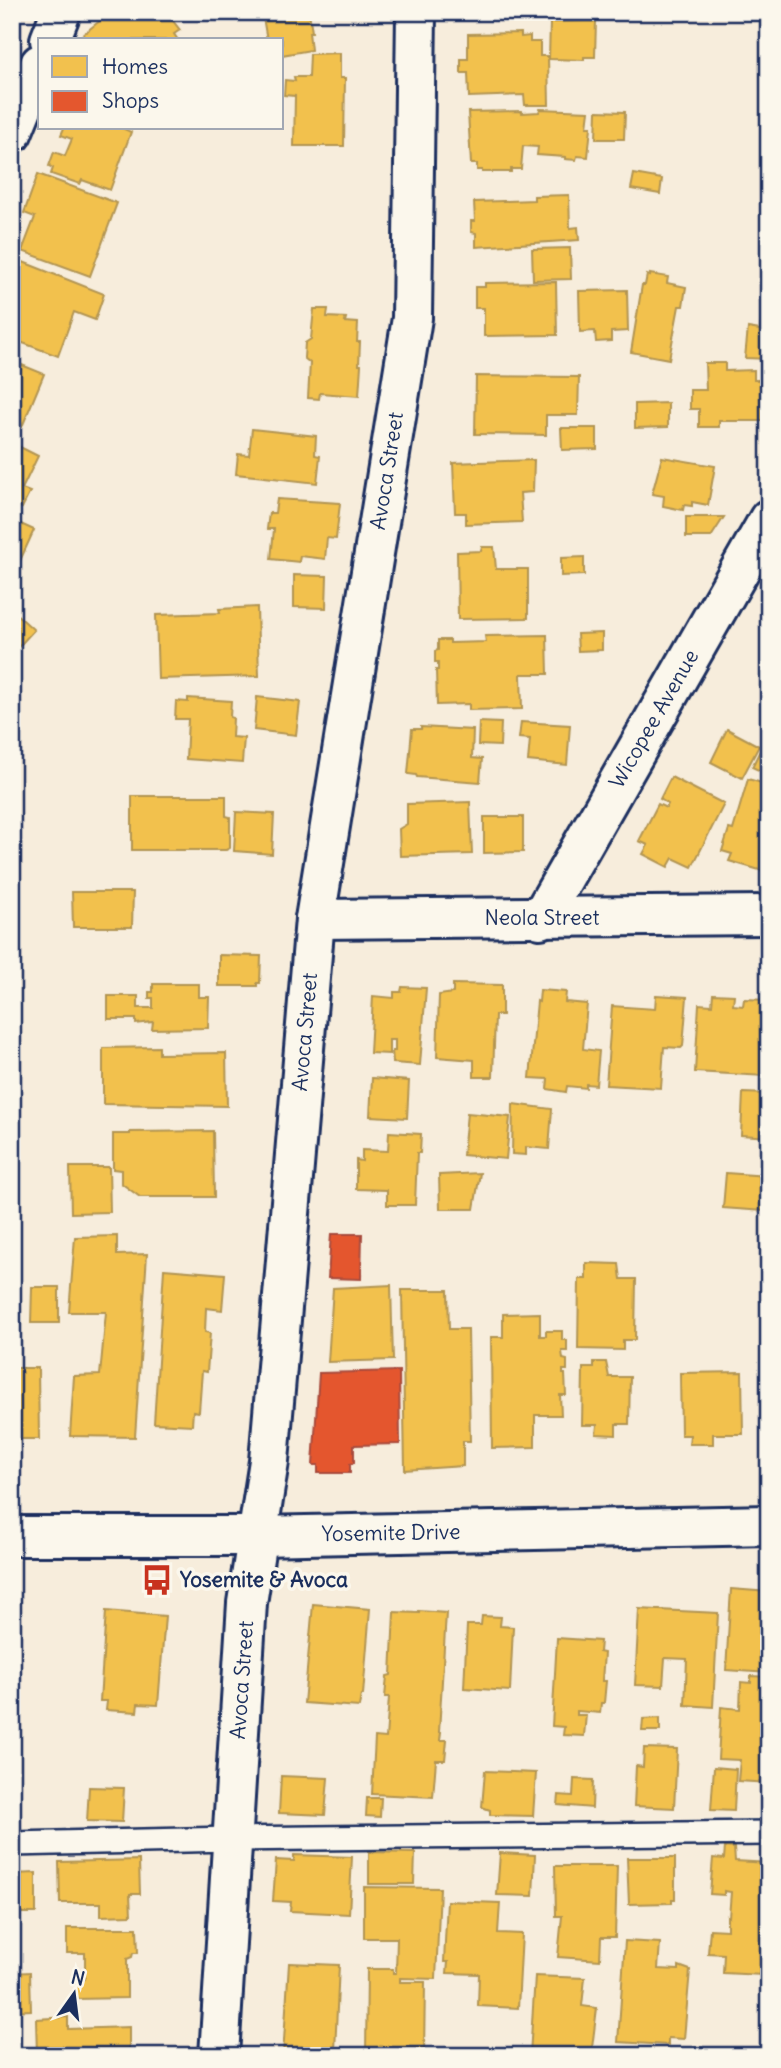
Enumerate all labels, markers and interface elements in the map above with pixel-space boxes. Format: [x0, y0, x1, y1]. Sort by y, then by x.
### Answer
legend [38, 38, 284, 130]
text: Homes [102, 53, 168, 80]
text: Shops [102, 87, 159, 114]
street label: Avoca Street [364, 410, 409, 532]
street label: Wicopee Avenue [603, 644, 704, 793]
street label: Neola Street [484, 904, 600, 931]
street label: Avoca Street [286, 972, 323, 1092]
street label: Yosemite Drive [321, 1518, 461, 1547]
bus stop icon: Yosemite & Avoca [140, 1563, 174, 1597]
place label: Yosemite & Avoca [179, 1566, 348, 1593]
street label: Avoca Street [224, 1620, 259, 1740]
north arrow [38, 1960, 108, 2030]
text: N [69, 1964, 87, 1991]

